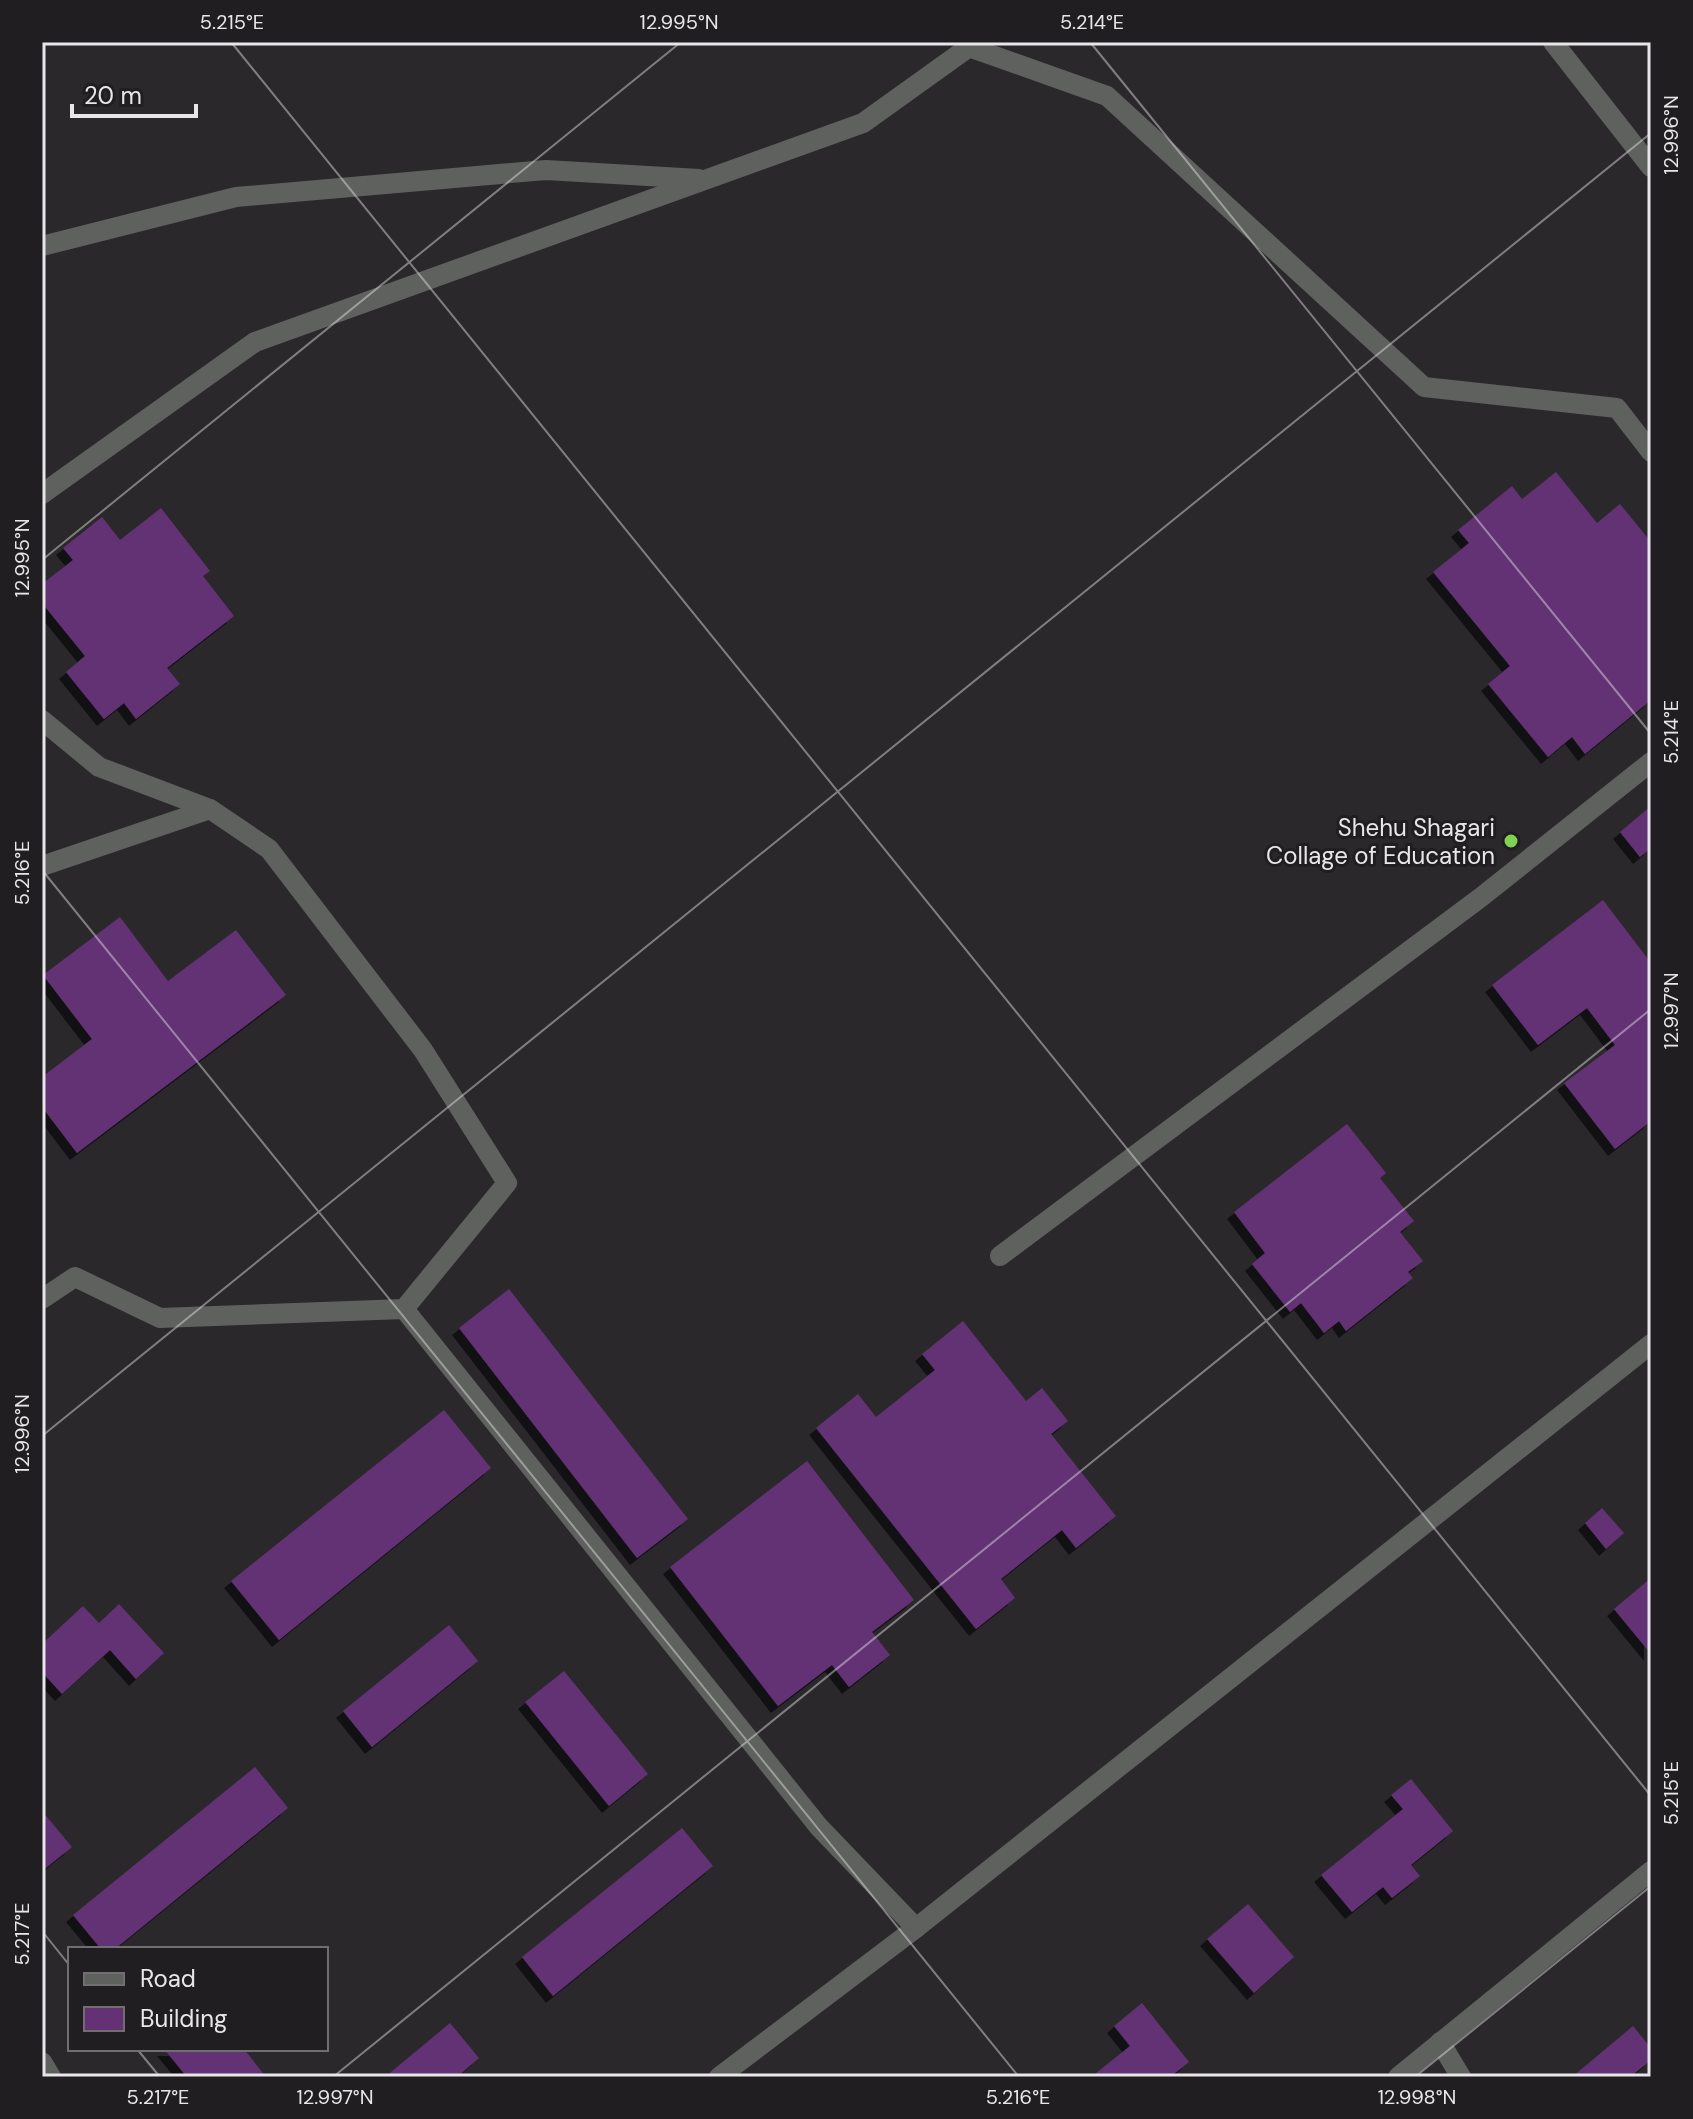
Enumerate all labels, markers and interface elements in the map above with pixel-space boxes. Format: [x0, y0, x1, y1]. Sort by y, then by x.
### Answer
text: 5.215°E [200, 9, 264, 35]
text: 12.995°N [639, 9, 719, 35]
text: 5.214°E [1060, 9, 1124, 35]
scale bar [72, 68, 196, 118]
text: 20 m [84, 80, 142, 111]
text: 12.996°N [1658, 95, 1684, 175]
text: 12.995°N [9, 518, 35, 598]
text: 5.214°E [1658, 700, 1684, 764]
place label: Shehu Shagari Collage of Education [1266, 812, 1495, 871]
marker: Shehu Shagari Collage of Education [1502, 832, 1520, 850]
text: 5.216°E [9, 841, 35, 905]
text: 12.997°N [1658, 972, 1684, 1050]
text: 12.996°N [9, 1394, 35, 1474]
text: 5.215°E [1658, 1761, 1684, 1825]
text: 5.217°E [9, 1903, 35, 1965]
legend [68, 1947, 328, 2051]
text: Road [140, 1963, 196, 1994]
text: Building [140, 2003, 227, 2034]
text: 5.217°E [127, 2084, 189, 2110]
text: 12.997°N [296, 2084, 374, 2110]
text: 5.216°E [986, 2084, 1050, 2110]
text: 12.998°N [1378, 2084, 1456, 2110]

